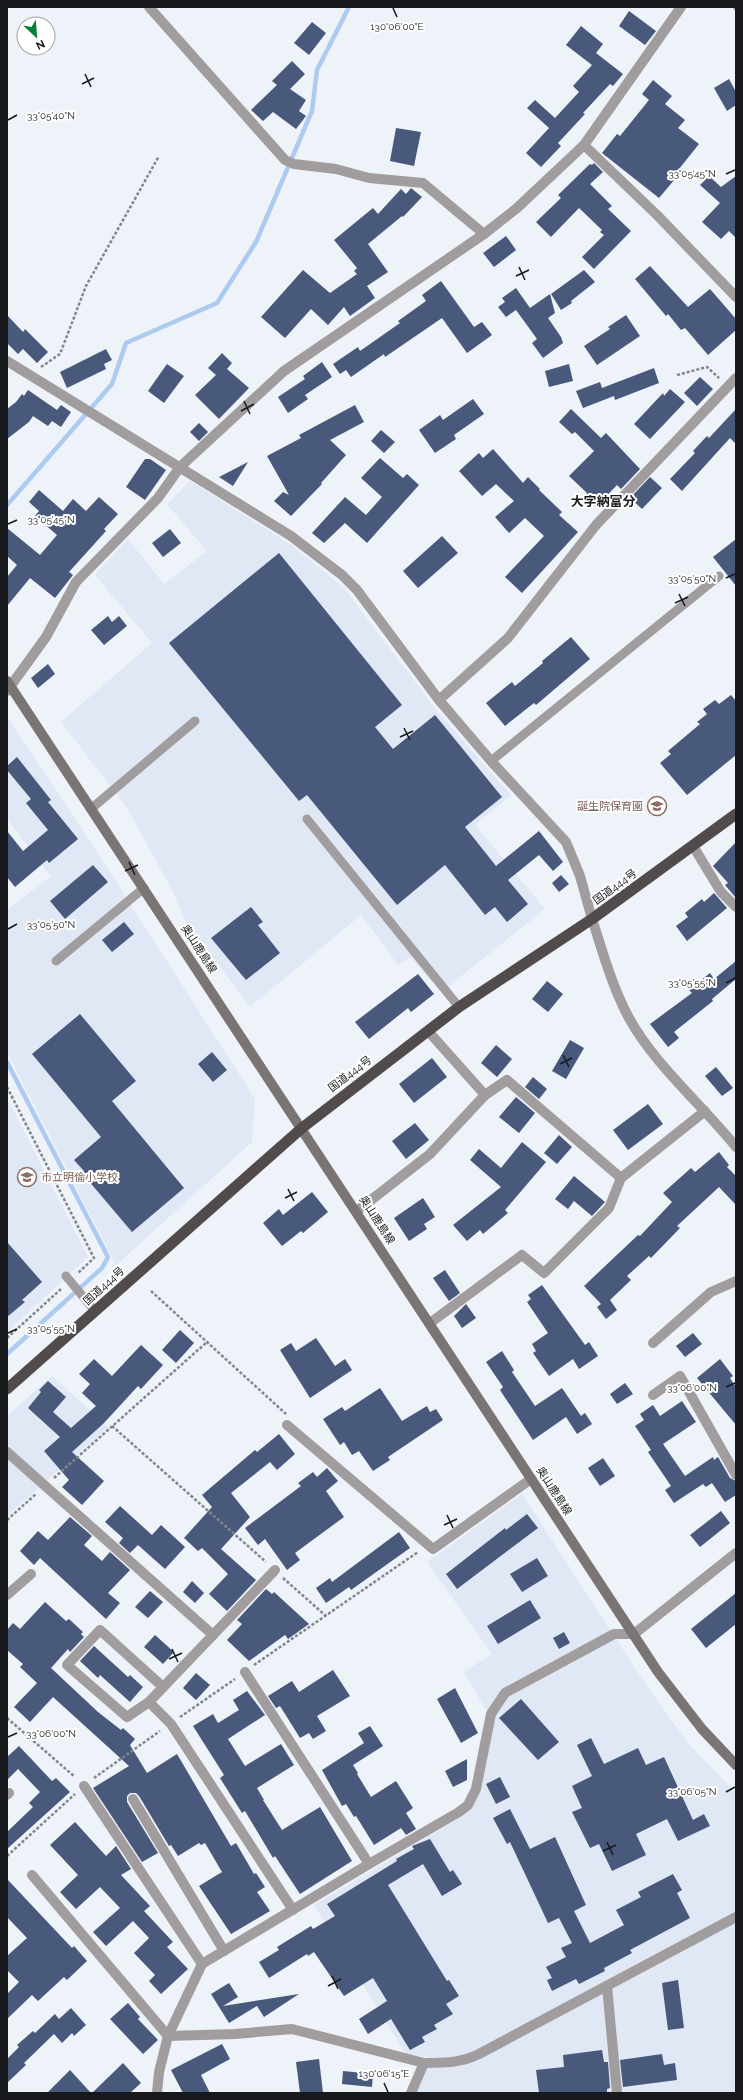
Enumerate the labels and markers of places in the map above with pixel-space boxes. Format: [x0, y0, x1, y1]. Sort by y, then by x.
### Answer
school or university icon: 誕生院保育園 [646, 795, 668, 817]
place label: 誕生院保育園 [577, 800, 643, 813]
school or university icon: 市立明倫小学校 [16, 1166, 38, 1188]
place label: 市立明倫小学校 [41, 1171, 118, 1184]

